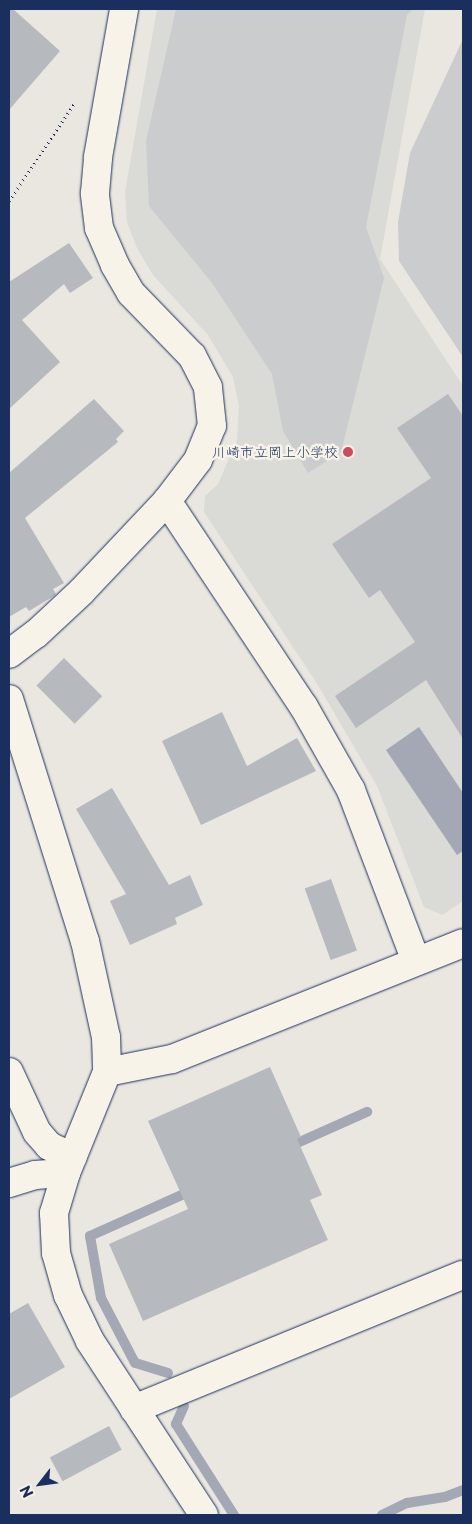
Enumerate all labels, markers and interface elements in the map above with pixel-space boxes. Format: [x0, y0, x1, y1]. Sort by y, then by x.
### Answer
place label: 川崎市立岡上小学校 [212, 444, 338, 460]
marker: 川崎市立岡上小学校 [342, 446, 354, 458]
north arrow [15, 1459, 65, 1509]
text: N [15, 1482, 38, 1502]

